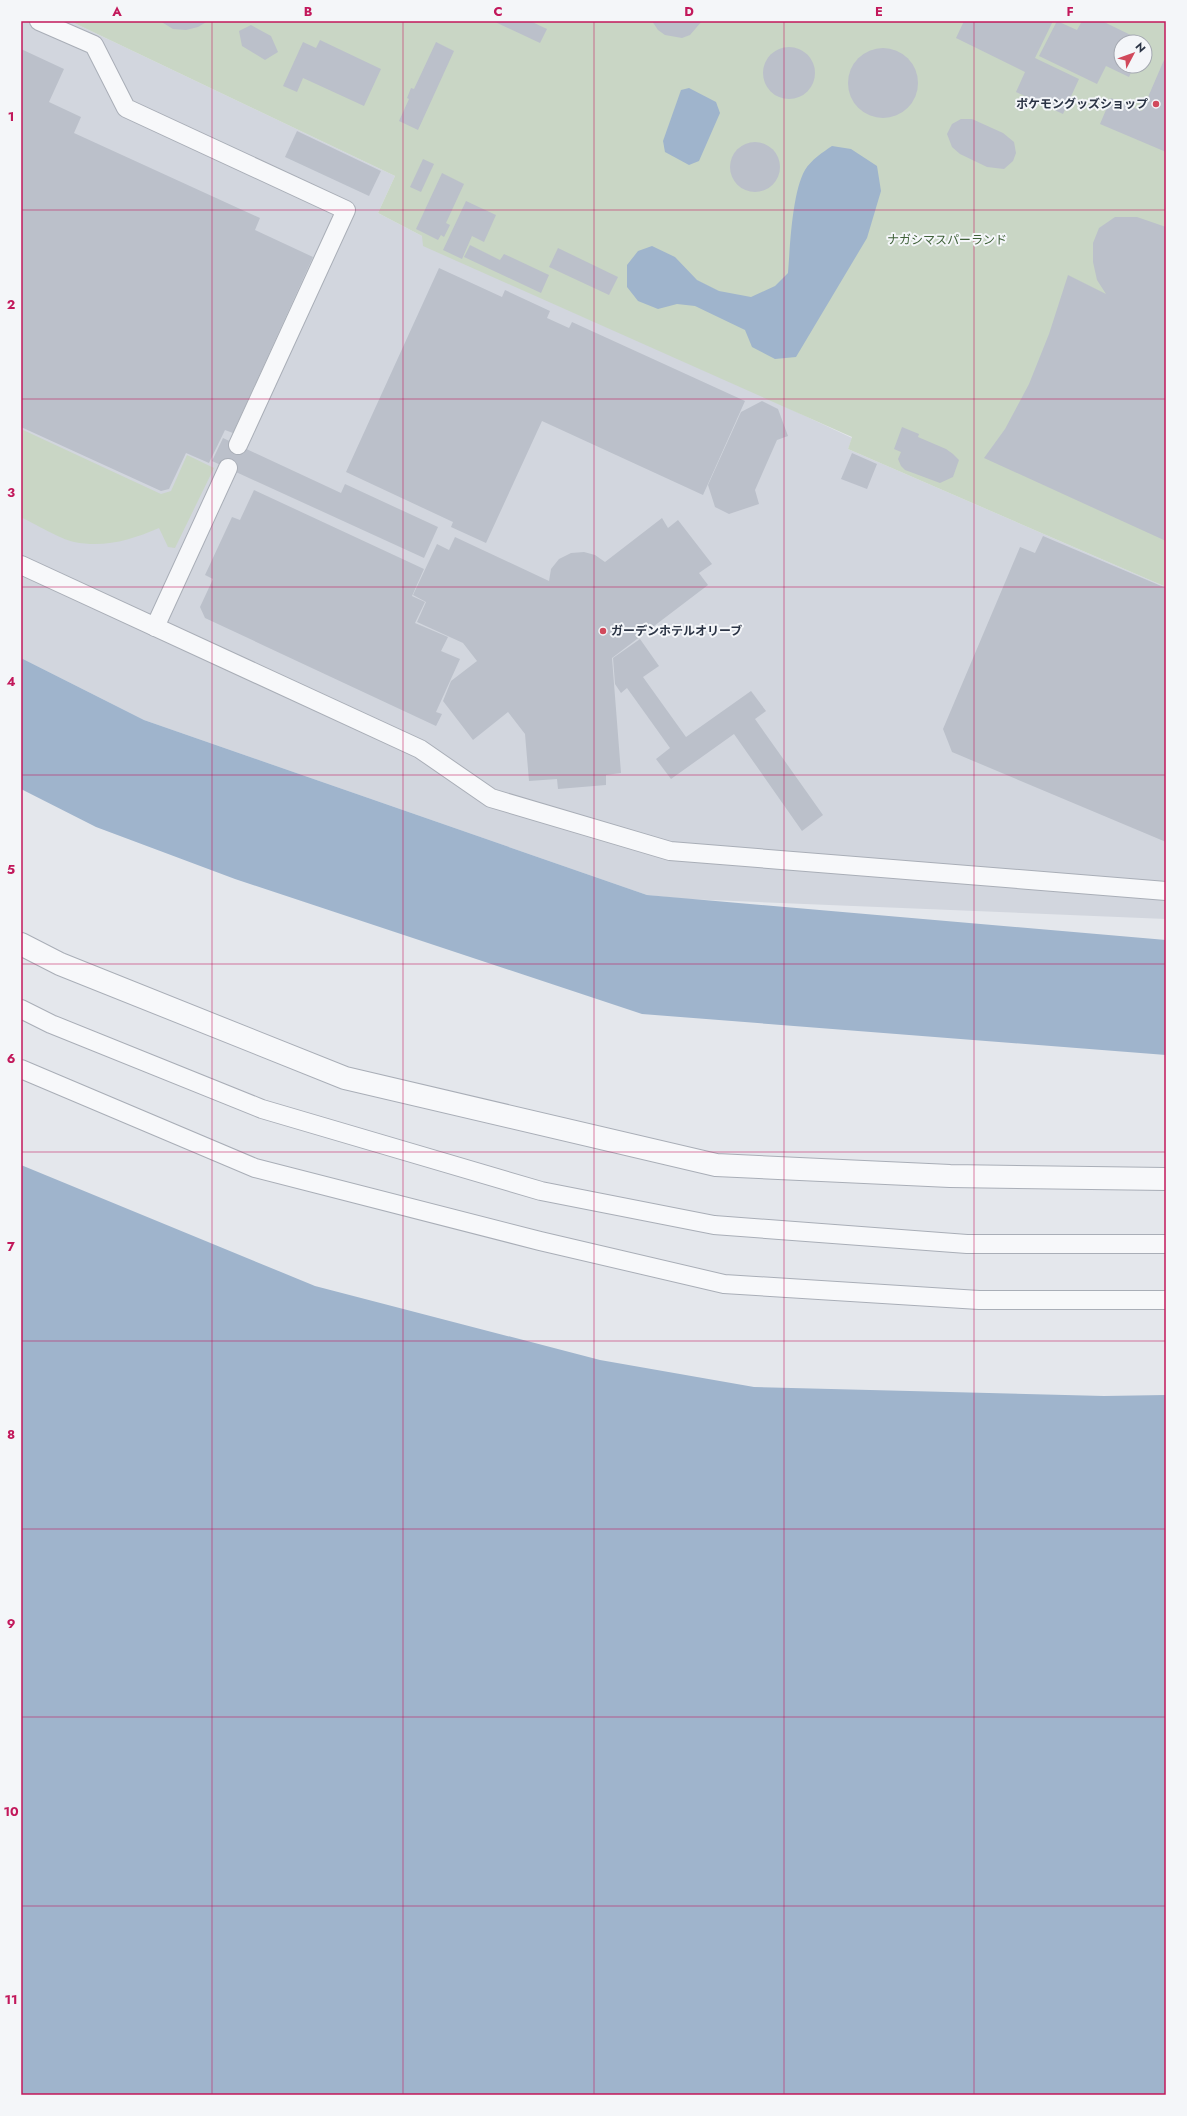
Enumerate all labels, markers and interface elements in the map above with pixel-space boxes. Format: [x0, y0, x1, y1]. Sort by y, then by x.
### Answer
text: A [111, 2, 122, 21]
text: B [304, 2, 313, 21]
text: C [493, 2, 503, 21]
text: D [684, 2, 694, 21]
text: E [875, 2, 883, 21]
text: F [1066, 2, 1074, 21]
north arrow [1113, 34, 1153, 74]
text: N [1132, 39, 1149, 56]
place label: ポケモングッズショップ [1016, 95, 1148, 113]
marker: ポケモングッズショップ [1151, 99, 1161, 109]
text: 1 [8, 107, 14, 126]
park label: ナガシマスパーランド [887, 231, 1007, 249]
text: 2 [7, 295, 15, 314]
text: 3 [7, 483, 15, 502]
place label: ガーデンホテルオリーブ [611, 622, 742, 640]
marker: ガーデンホテルオリーブ [598, 626, 608, 636]
text: 4 [6, 672, 16, 691]
text: 5 [7, 860, 15, 879]
text: 6 [7, 1049, 16, 1068]
text: 7 [7, 1237, 15, 1256]
text: 8 [7, 1425, 15, 1444]
text: 9 [7, 1614, 16, 1633]
text: 10 [3, 1802, 19, 1821]
text: 11 [4, 1990, 18, 2009]

